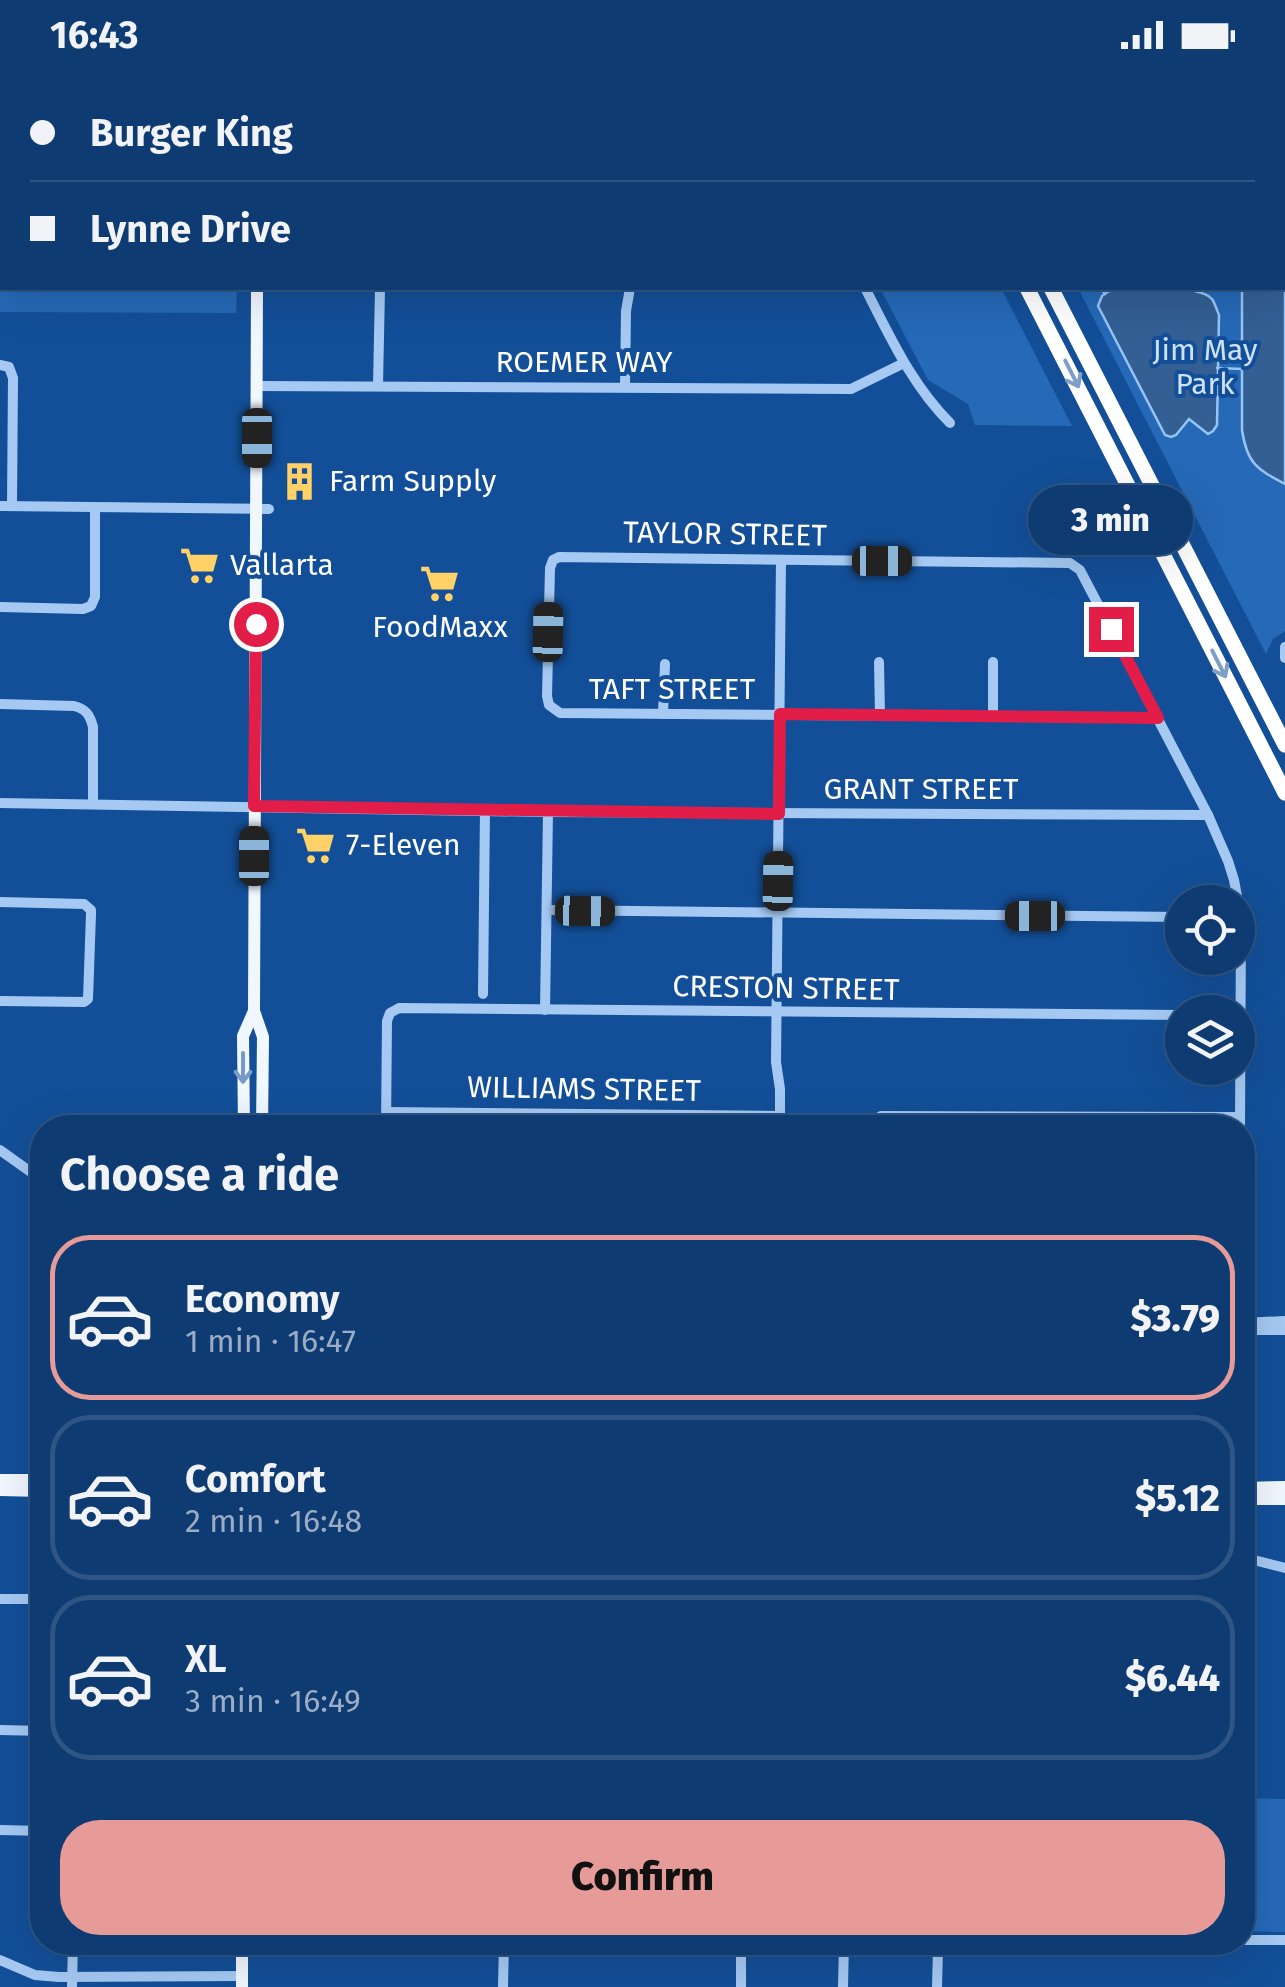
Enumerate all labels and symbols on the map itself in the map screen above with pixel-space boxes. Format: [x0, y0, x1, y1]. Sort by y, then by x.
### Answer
park label: Jim May Park [1152, 332, 1258, 402]
street label: ROEMER WAY [495, 344, 673, 380]
one-way arrow [1063, 359, 1082, 389]
car [242, 408, 272, 468]
building icon: Farm Supply [278, 460, 320, 502]
place label: Farm Supply [329, 463, 496, 499]
callout: 3 min [1028, 484, 1194, 554]
street label: TAYLOR STREET [623, 514, 828, 554]
supermarket icon: Vallarta [179, 544, 221, 586]
car [852, 546, 912, 576]
place label: Vallarta [230, 547, 334, 583]
supermarket icon: FoodMaxx [419, 562, 461, 604]
route start [234, 602, 279, 647]
car [532, 602, 564, 662]
route end [1089, 607, 1134, 652]
place label: FoodMaxx [372, 609, 508, 645]
one-way arrow [1210, 649, 1229, 678]
street label: TAFT STREET [589, 671, 756, 707]
street label: GRANT STREET [823, 771, 1019, 807]
supermarket icon: 7-Eleven [295, 824, 337, 866]
car [239, 826, 269, 886]
place label: 7-Eleven [346, 827, 461, 863]
car [762, 851, 794, 911]
car [555, 895, 615, 927]
car [1005, 901, 1065, 931]
street label: CRESTON STREET [672, 968, 900, 1008]
one-way arrow [234, 1052, 252, 1084]
street label: WILLIAMS STREET [467, 1069, 702, 1109]

